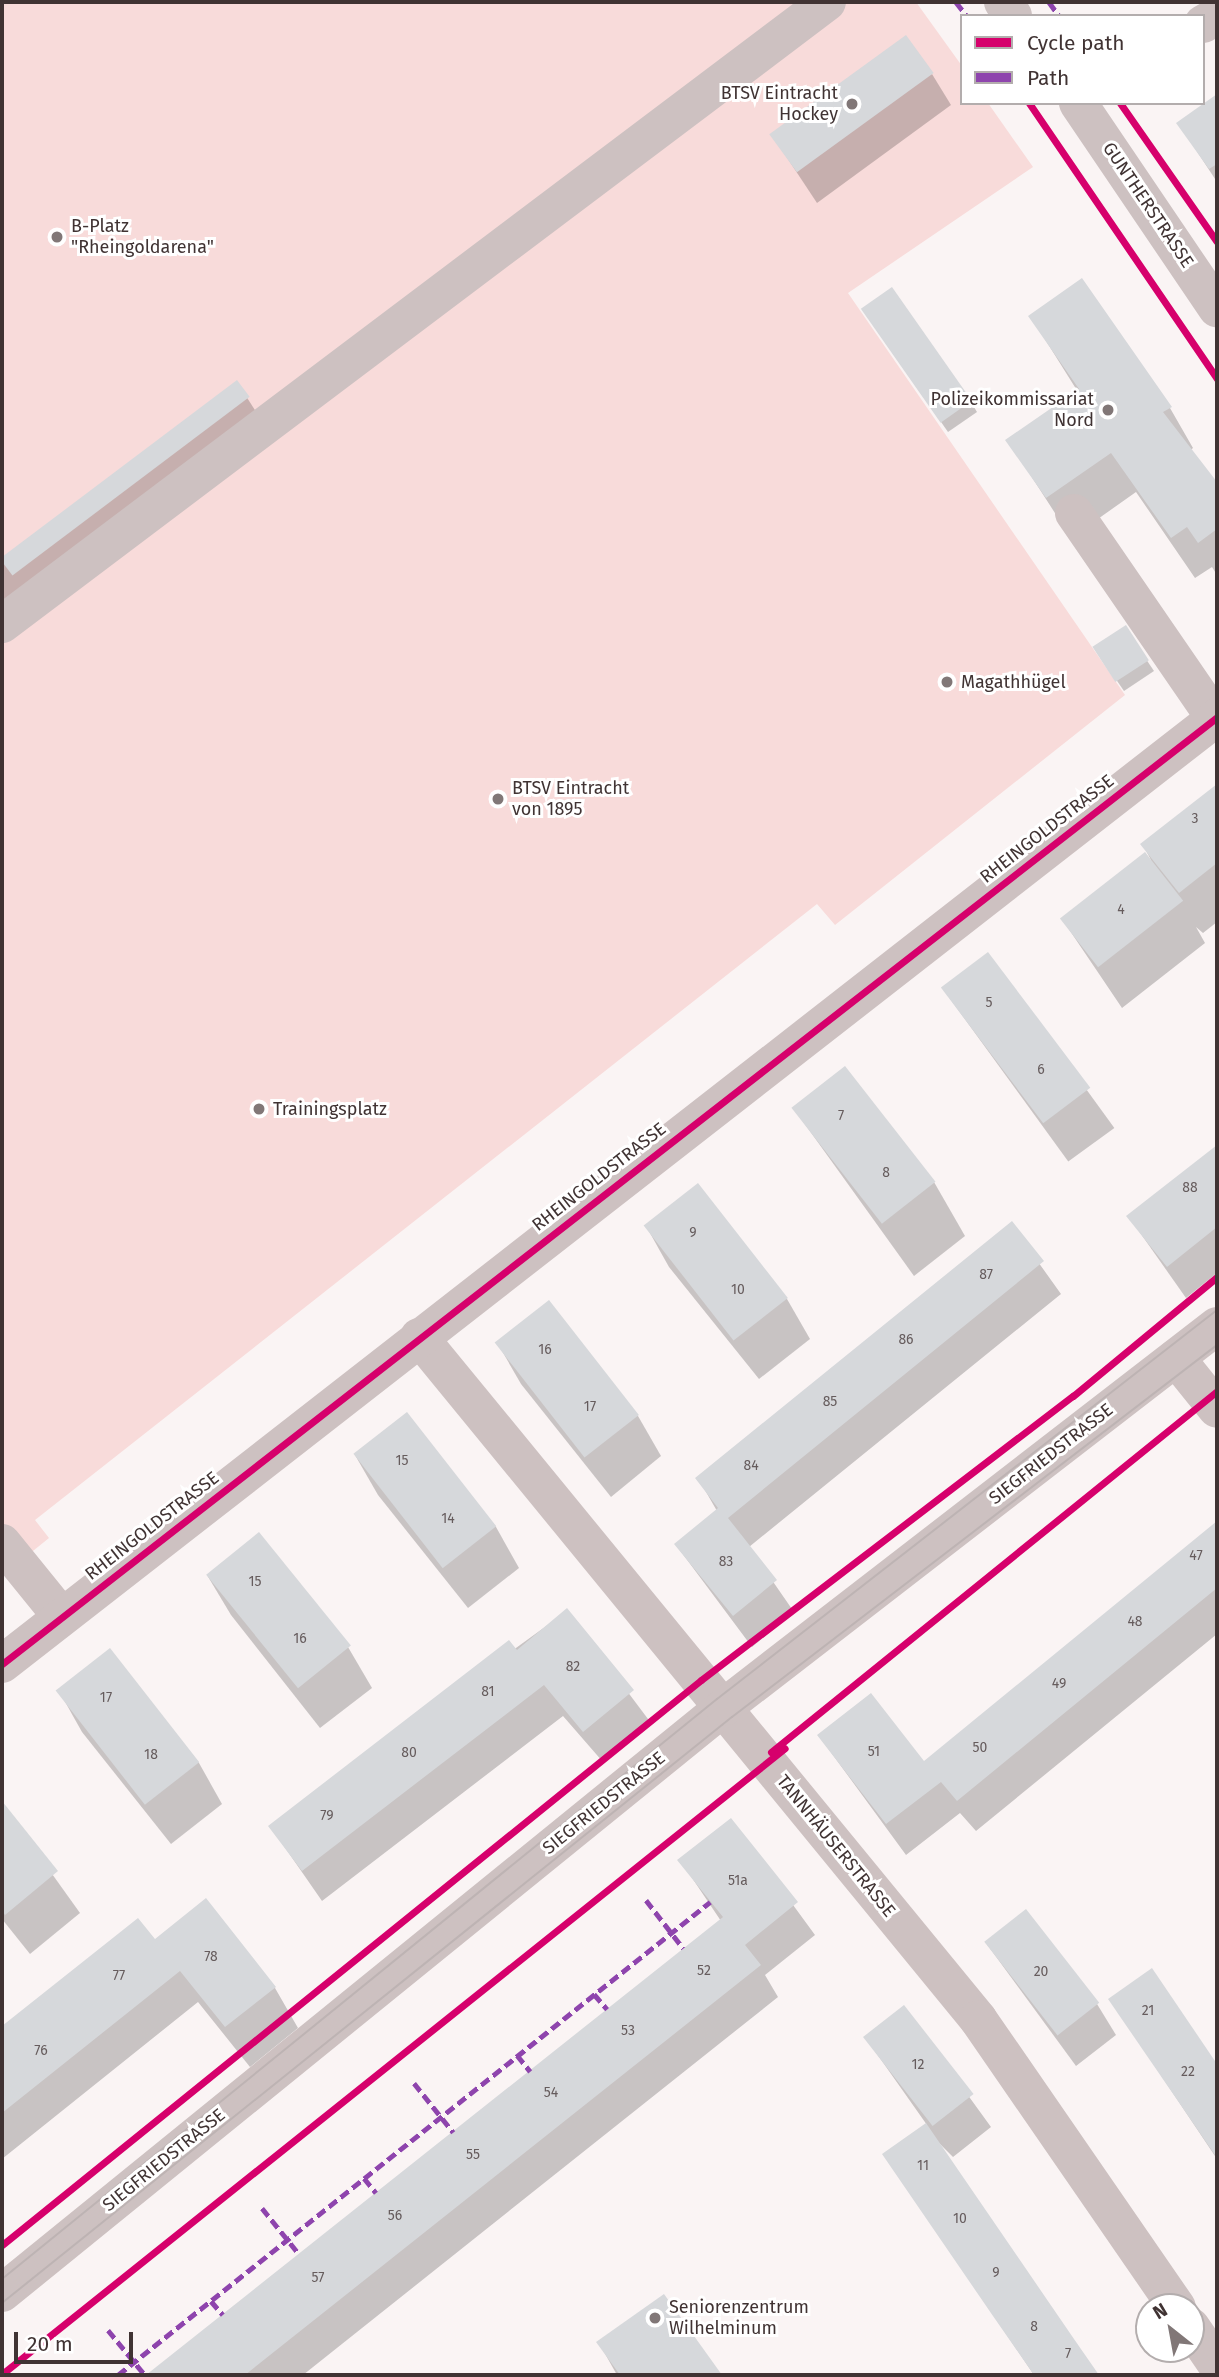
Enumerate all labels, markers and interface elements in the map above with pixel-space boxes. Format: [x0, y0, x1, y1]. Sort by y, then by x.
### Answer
legend [960, 14, 1205, 105]
text: Cycle path [1027, 30, 1125, 56]
text: Path [1027, 65, 1069, 91]
place label: BTSV Eintracht Hockey [721, 83, 838, 126]
marker: BTSV Eintracht Hockey [844, 96, 860, 112]
street label: GUNTHERSTRASSE [1098, 138, 1198, 272]
place label: B-Platz "Rheingoldarena" [71, 216, 214, 258]
marker: B-Platz "Rheingoldarena" [49, 229, 65, 245]
place label: Polizeikommissariat Nord [931, 389, 1094, 432]
marker: Polizeikommissariat Nord [1100, 402, 1116, 418]
place label: Magathhügel [961, 671, 1066, 693]
marker: Magathhügel [939, 674, 955, 690]
street label: RHEINGOLDSTRASSE [976, 770, 1118, 888]
place label: BTSV Eintracht von 1895 [512, 778, 629, 820]
marker: BTSV Eintracht von 1895 [490, 791, 506, 807]
house number: 3 [1192, 811, 1198, 827]
house number: 4 [1117, 902, 1125, 918]
house number: 5 [985, 995, 993, 1011]
house number: 6 [1037, 1062, 1045, 1078]
place label: Trainingsplatz [273, 1098, 387, 1120]
marker: Trainingsplatz [251, 1101, 267, 1117]
house number: 7 [838, 1108, 844, 1124]
street label: RHEINGOLDSTRASSE [528, 1118, 670, 1236]
house number: 8 [882, 1165, 890, 1181]
house number: 88 [1182, 1180, 1198, 1196]
house number: 9 [689, 1225, 697, 1241]
house number: 87 [979, 1267, 993, 1283]
house number: 10 [731, 1282, 745, 1298]
house number: 86 [898, 1332, 914, 1348]
house number: 16 [538, 1342, 552, 1358]
house number: 85 [823, 1394, 837, 1410]
house number: 17 [584, 1399, 596, 1415]
street label: SIEGFRIEDSTRASSE [985, 1399, 1117, 1509]
house number: 15 [395, 1453, 409, 1469]
house number: 84 [743, 1458, 759, 1474]
street label: RHEINGOLDSTRASSE [81, 1467, 223, 1585]
house number: 14 [441, 1511, 455, 1527]
house number: 47 [1189, 1548, 1203, 1564]
house number: 83 [719, 1554, 733, 1570]
house number: 15 [248, 1574, 262, 1590]
house number: 48 [1127, 1614, 1143, 1630]
house number: 16 [293, 1631, 307, 1647]
house number: 82 [566, 1659, 580, 1675]
house number: 49 [1052, 1676, 1066, 1692]
house number: 81 [481, 1684, 495, 1700]
house number: 17 [100, 1690, 112, 1706]
house number: 50 [973, 1740, 987, 1756]
house number: 51 [868, 1744, 880, 1760]
house number: 80 [401, 1745, 417, 1761]
house number: 18 [144, 1747, 158, 1763]
street label: SIEGFRIEDSTRASSE [538, 1747, 670, 1859]
street label: TANNHÄUSERSTRASSE [772, 1771, 900, 1921]
house number: 79 [320, 1808, 334, 1824]
house number: 51a [728, 1873, 748, 1889]
house number: 78 [204, 1949, 218, 1965]
house number: 52 [697, 1963, 711, 1979]
house number: 20 [1034, 1964, 1048, 1980]
house number: 77 [113, 1968, 125, 1984]
house number: 21 [1142, 2003, 1154, 2019]
house number: 53 [621, 2023, 635, 2039]
house number: 76 [34, 2043, 48, 2059]
house number: 12 [912, 2057, 924, 2073]
house number: 22 [1181, 2064, 1195, 2080]
house number: 54 [544, 2085, 558, 2101]
street label: SIEGFRIEDSTRASSE [98, 2104, 230, 2216]
house number: 55 [466, 2147, 480, 2163]
house number: 11 [917, 2158, 929, 2174]
house number: 56 [388, 2208, 402, 2224]
house number: 10 [953, 2211, 967, 2227]
house number: 9 [992, 2265, 1000, 2281]
house number: 57 [312, 2270, 324, 2286]
north arrow [1135, 2293, 1205, 2363]
place label: Seniorenzentrum Wilhelminum [669, 2297, 809, 2340]
text: N [1149, 2298, 1171, 2324]
marker: Seniorenzentrum Wilhelminum [647, 2310, 663, 2326]
scale bar [18, 2318, 136, 2362]
house number: 8 [1030, 2319, 1038, 2335]
text: 20 m [27, 2331, 73, 2357]
house number: 7 [1065, 2346, 1071, 2362]

